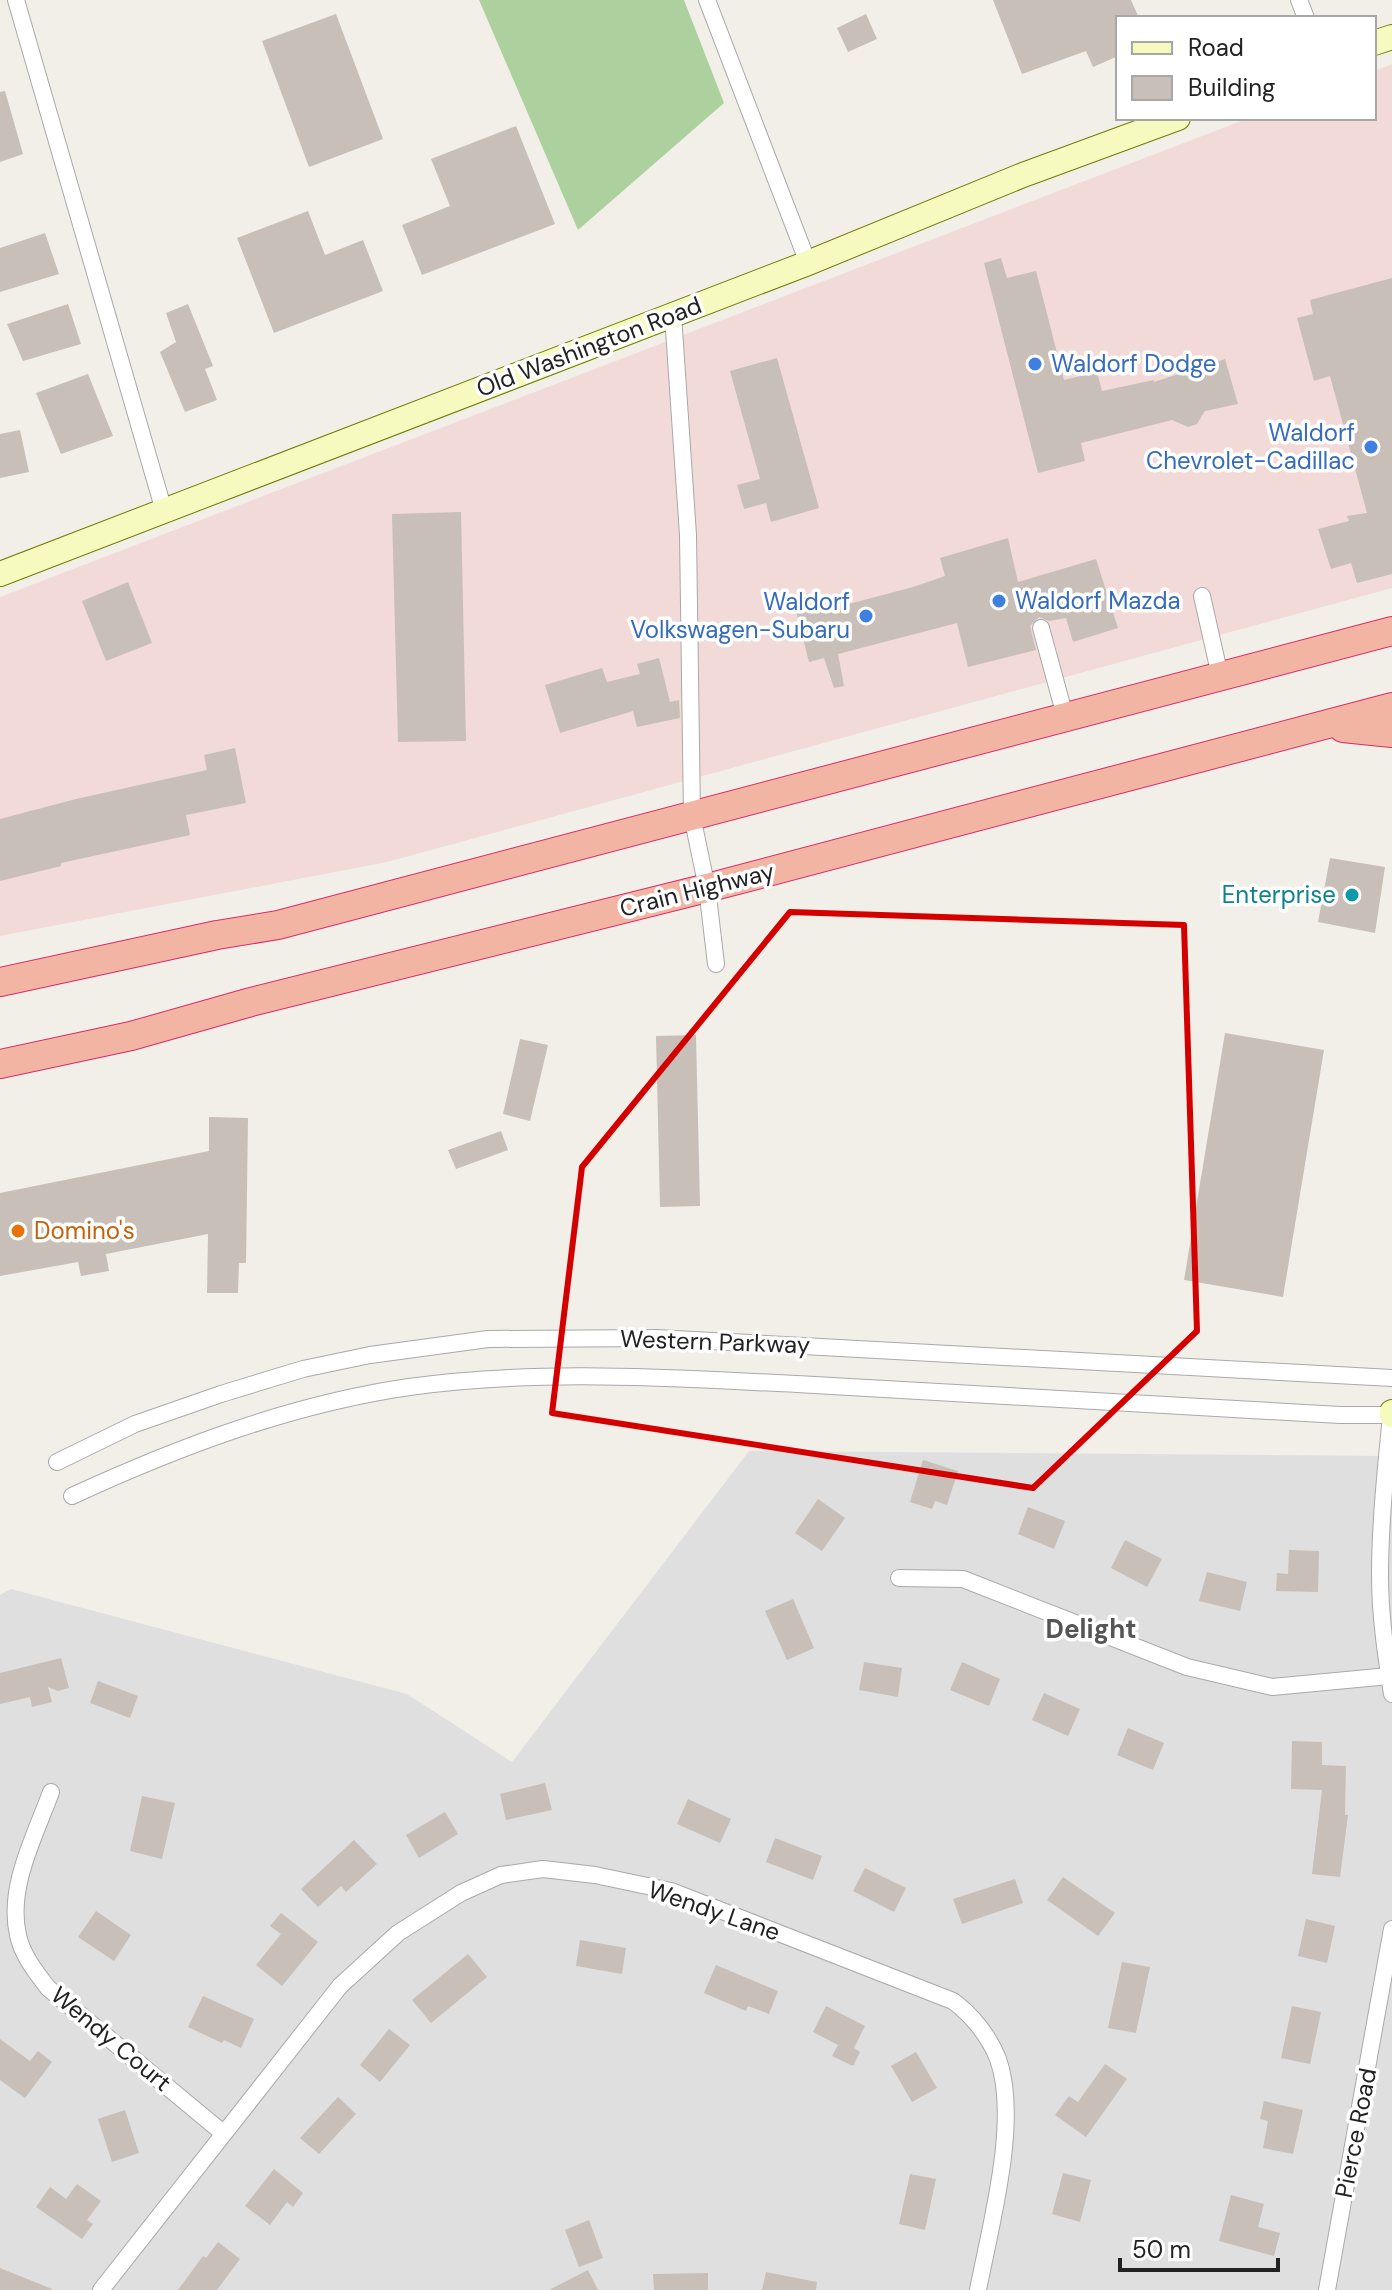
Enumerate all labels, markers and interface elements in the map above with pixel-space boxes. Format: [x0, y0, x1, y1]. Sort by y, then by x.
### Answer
legend [1116, 16, 1376, 120]
text: Road [1188, 32, 1244, 63]
text: Building [1188, 72, 1275, 103]
street label: Old Washington Road [472, 289, 706, 404]
place label: Waldorf Dodge [1051, 348, 1217, 379]
marker: Waldorf Dodge [1026, 355, 1044, 373]
place label: Waldorf Chevrolet-Cadillac [1146, 417, 1355, 476]
marker: Waldorf Chevrolet-Cadillac [1362, 438, 1380, 456]
place label: Waldorf Mazda [1015, 585, 1181, 616]
place label: Waldorf Volkswagen-Subaru [630, 586, 850, 645]
marker: Waldorf Mazda [990, 592, 1008, 610]
marker: Waldorf Volkswagen-Subaru [857, 607, 875, 625]
street label: Crain Highway [616, 855, 777, 924]
place label: Enterprise [1222, 879, 1336, 910]
marker: Enterprise [1343, 886, 1361, 904]
place label: Domino's [34, 1215, 135, 1246]
marker: Domino's [9, 1222, 27, 1240]
street label: Western Parkway [619, 1323, 811, 1360]
district label: Delight [1046, 1612, 1136, 1646]
street label: Wendy Lane [644, 1874, 784, 1948]
street label: Wendy Court [45, 1979, 178, 2098]
street label: Pierce Road [1328, 2065, 1383, 2200]
scale bar [1120, 2222, 1278, 2272]
text: 50 m [1132, 2234, 1191, 2265]

